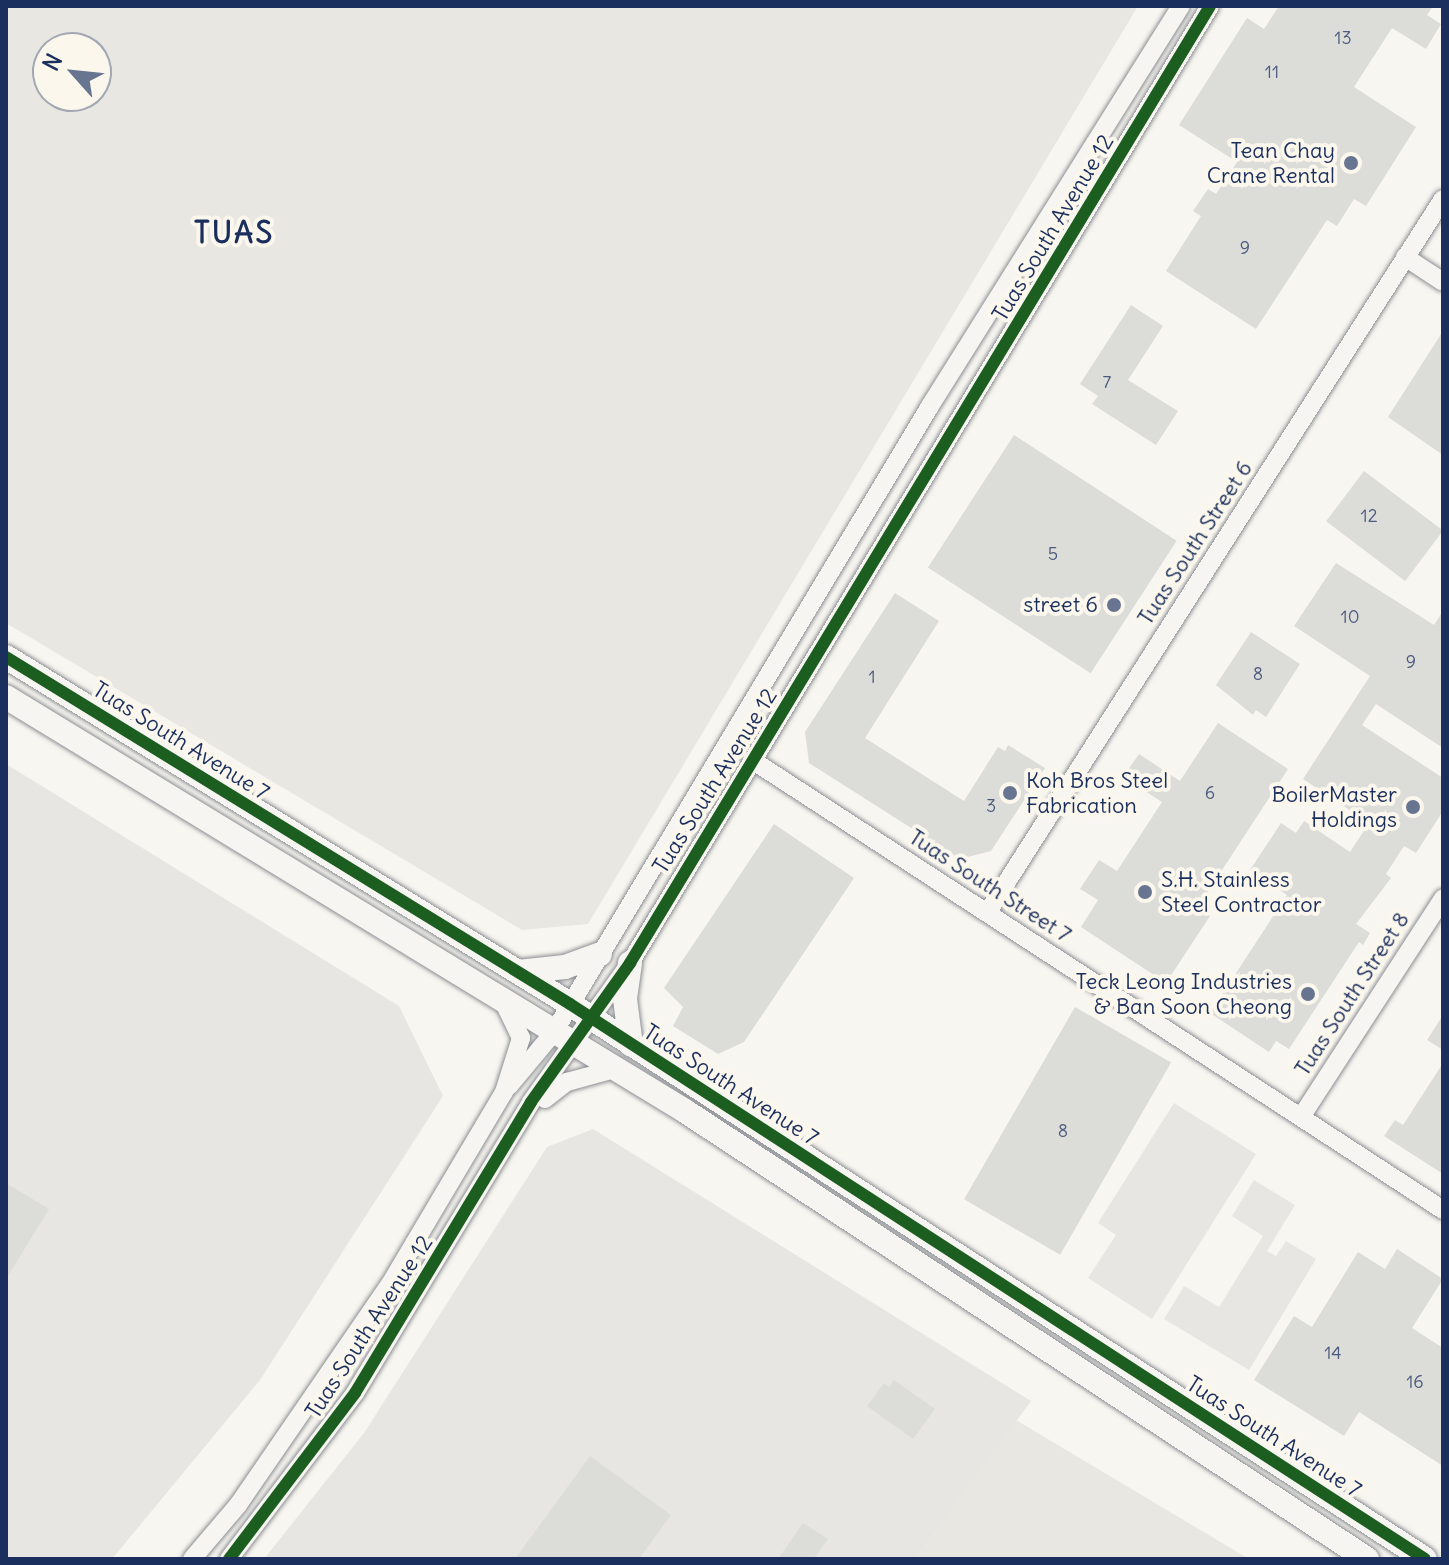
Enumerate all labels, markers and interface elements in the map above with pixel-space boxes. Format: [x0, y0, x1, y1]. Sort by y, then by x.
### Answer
house number: 13 [1334, 27, 1352, 49]
north arrow [32, 32, 112, 112]
text: N [36, 49, 68, 75]
house number: 11 [1265, 61, 1279, 83]
street label: Tuas South Avenue 12 [987, 130, 1119, 326]
place label: Tean Chay Crane Rental [1207, 137, 1335, 188]
marker: Tean Chay Crane Rental [1342, 154, 1360, 172]
district label: TUAS [194, 214, 274, 250]
house number: 9 [1240, 237, 1250, 259]
house number: 7 [1103, 371, 1111, 393]
street label: Tuas South Street 6 [1132, 456, 1258, 630]
house number: 12 [1360, 505, 1378, 527]
house number: 5 [1048, 543, 1058, 565]
place label: street 6 [1023, 592, 1098, 618]
marker: street 6 [1105, 596, 1123, 614]
house number: 10 [1341, 606, 1359, 628]
house number: 9 [1406, 651, 1416, 673]
house number: 8 [1253, 663, 1263, 685]
house number: 1 [868, 666, 876, 688]
street label: Tuas South Avenue 7 [88, 676, 274, 806]
street label: Tuas South Avenue 12 [647, 684, 783, 878]
place label: Koh Bros Steel Fabrication [1026, 767, 1168, 818]
place label: BoilerMaster Holdings [1271, 781, 1397, 832]
house number: 6 [1205, 782, 1215, 804]
marker: Koh Bros Steel Fabrication [1001, 784, 1019, 802]
house number: 3 [986, 795, 996, 817]
marker: BoilerMaster Holdings [1404, 798, 1422, 816]
street label: Tuas South Street 7 [904, 824, 1076, 948]
place label: S.H. Stainless Steel Contractor [1161, 866, 1322, 918]
marker: S.H. Stainless Steel Contractor [1136, 883, 1154, 901]
street label: Tuas South Street 8 [1289, 907, 1415, 1081]
place label: Teck Leong Industries & Ban Soon Cheong [1076, 968, 1292, 1020]
marker: Teck Leong Industries & Ban Soon Cheong [1299, 985, 1317, 1003]
street label: Tuas South Avenue 7 [639, 1019, 823, 1151]
house number: 8 [1058, 1120, 1068, 1142]
street label: Tuas South Avenue 12 [300, 1230, 438, 1424]
house number: 14 [1324, 1342, 1342, 1364]
street label: Tuas South Avenue 7 [1182, 1371, 1366, 1503]
house number: 16 [1406, 1371, 1424, 1393]

